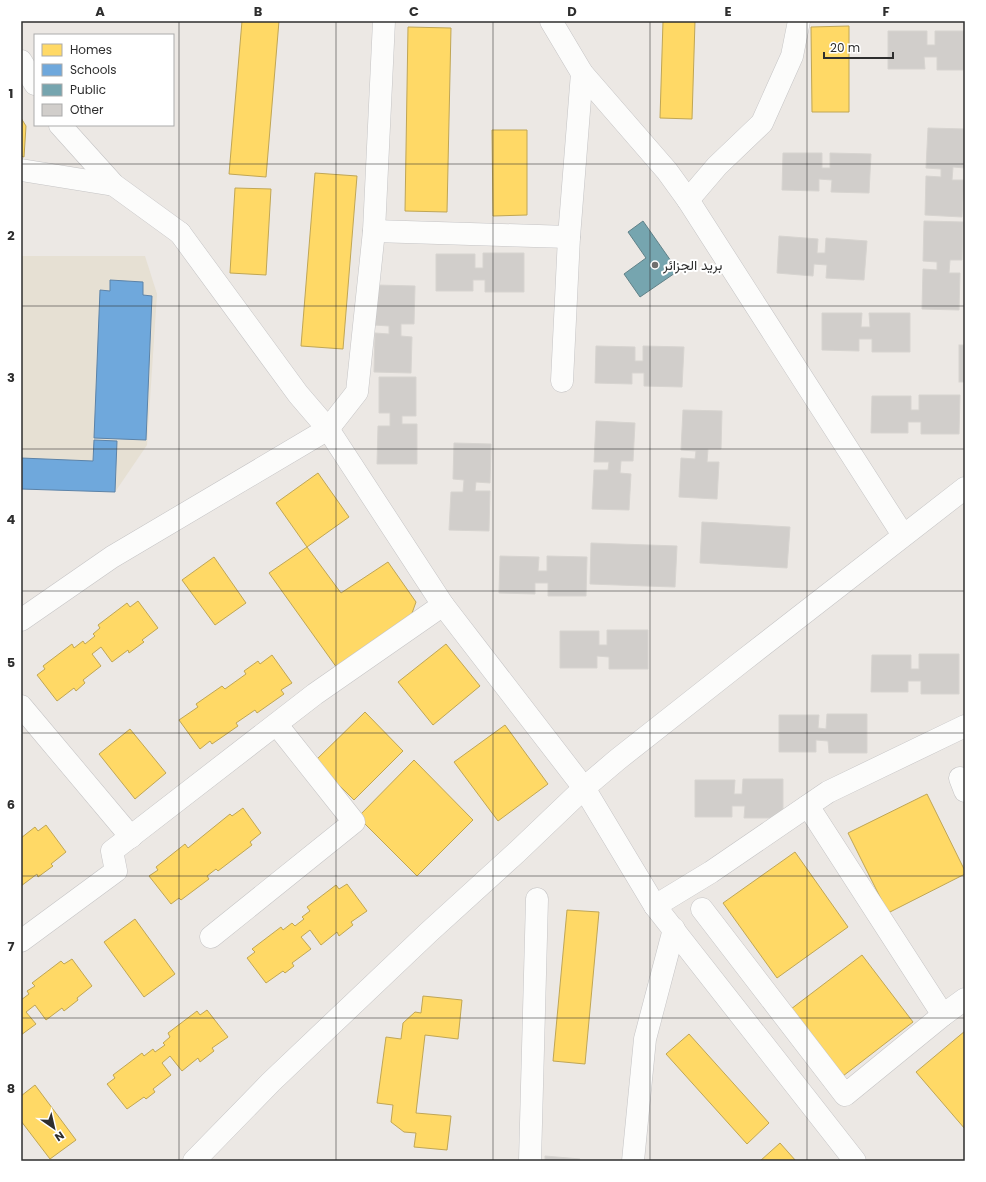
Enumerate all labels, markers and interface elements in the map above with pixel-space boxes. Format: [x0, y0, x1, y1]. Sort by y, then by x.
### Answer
text: A [95, 2, 105, 21]
text: B [254, 2, 263, 21]
text: C [409, 2, 419, 21]
text: D [567, 2, 577, 21]
text: E [724, 2, 732, 21]
text: F [882, 2, 890, 21]
legend [34, 34, 174, 126]
scale bar [824, 34, 893, 60]
text: 20 m [830, 39, 860, 56]
text: Homes [70, 41, 112, 58]
text: Schools [70, 61, 117, 78]
text: Public [70, 81, 106, 98]
text: 1 [9, 84, 13, 103]
text: Other [70, 101, 104, 118]
text: 2 [7, 226, 15, 245]
place label: بريد الجزائر [662, 255, 722, 275]
marker: بريد الجزائر [650, 260, 660, 270]
text: 3 [7, 368, 15, 387]
text: 4 [7, 510, 16, 529]
text: 5 [7, 653, 15, 672]
text: 6 [7, 795, 15, 814]
text: 7 [8, 937, 15, 956]
text: 8 [7, 1079, 15, 1098]
north arrow [34, 1108, 74, 1148]
text: N [52, 1127, 67, 1145]

